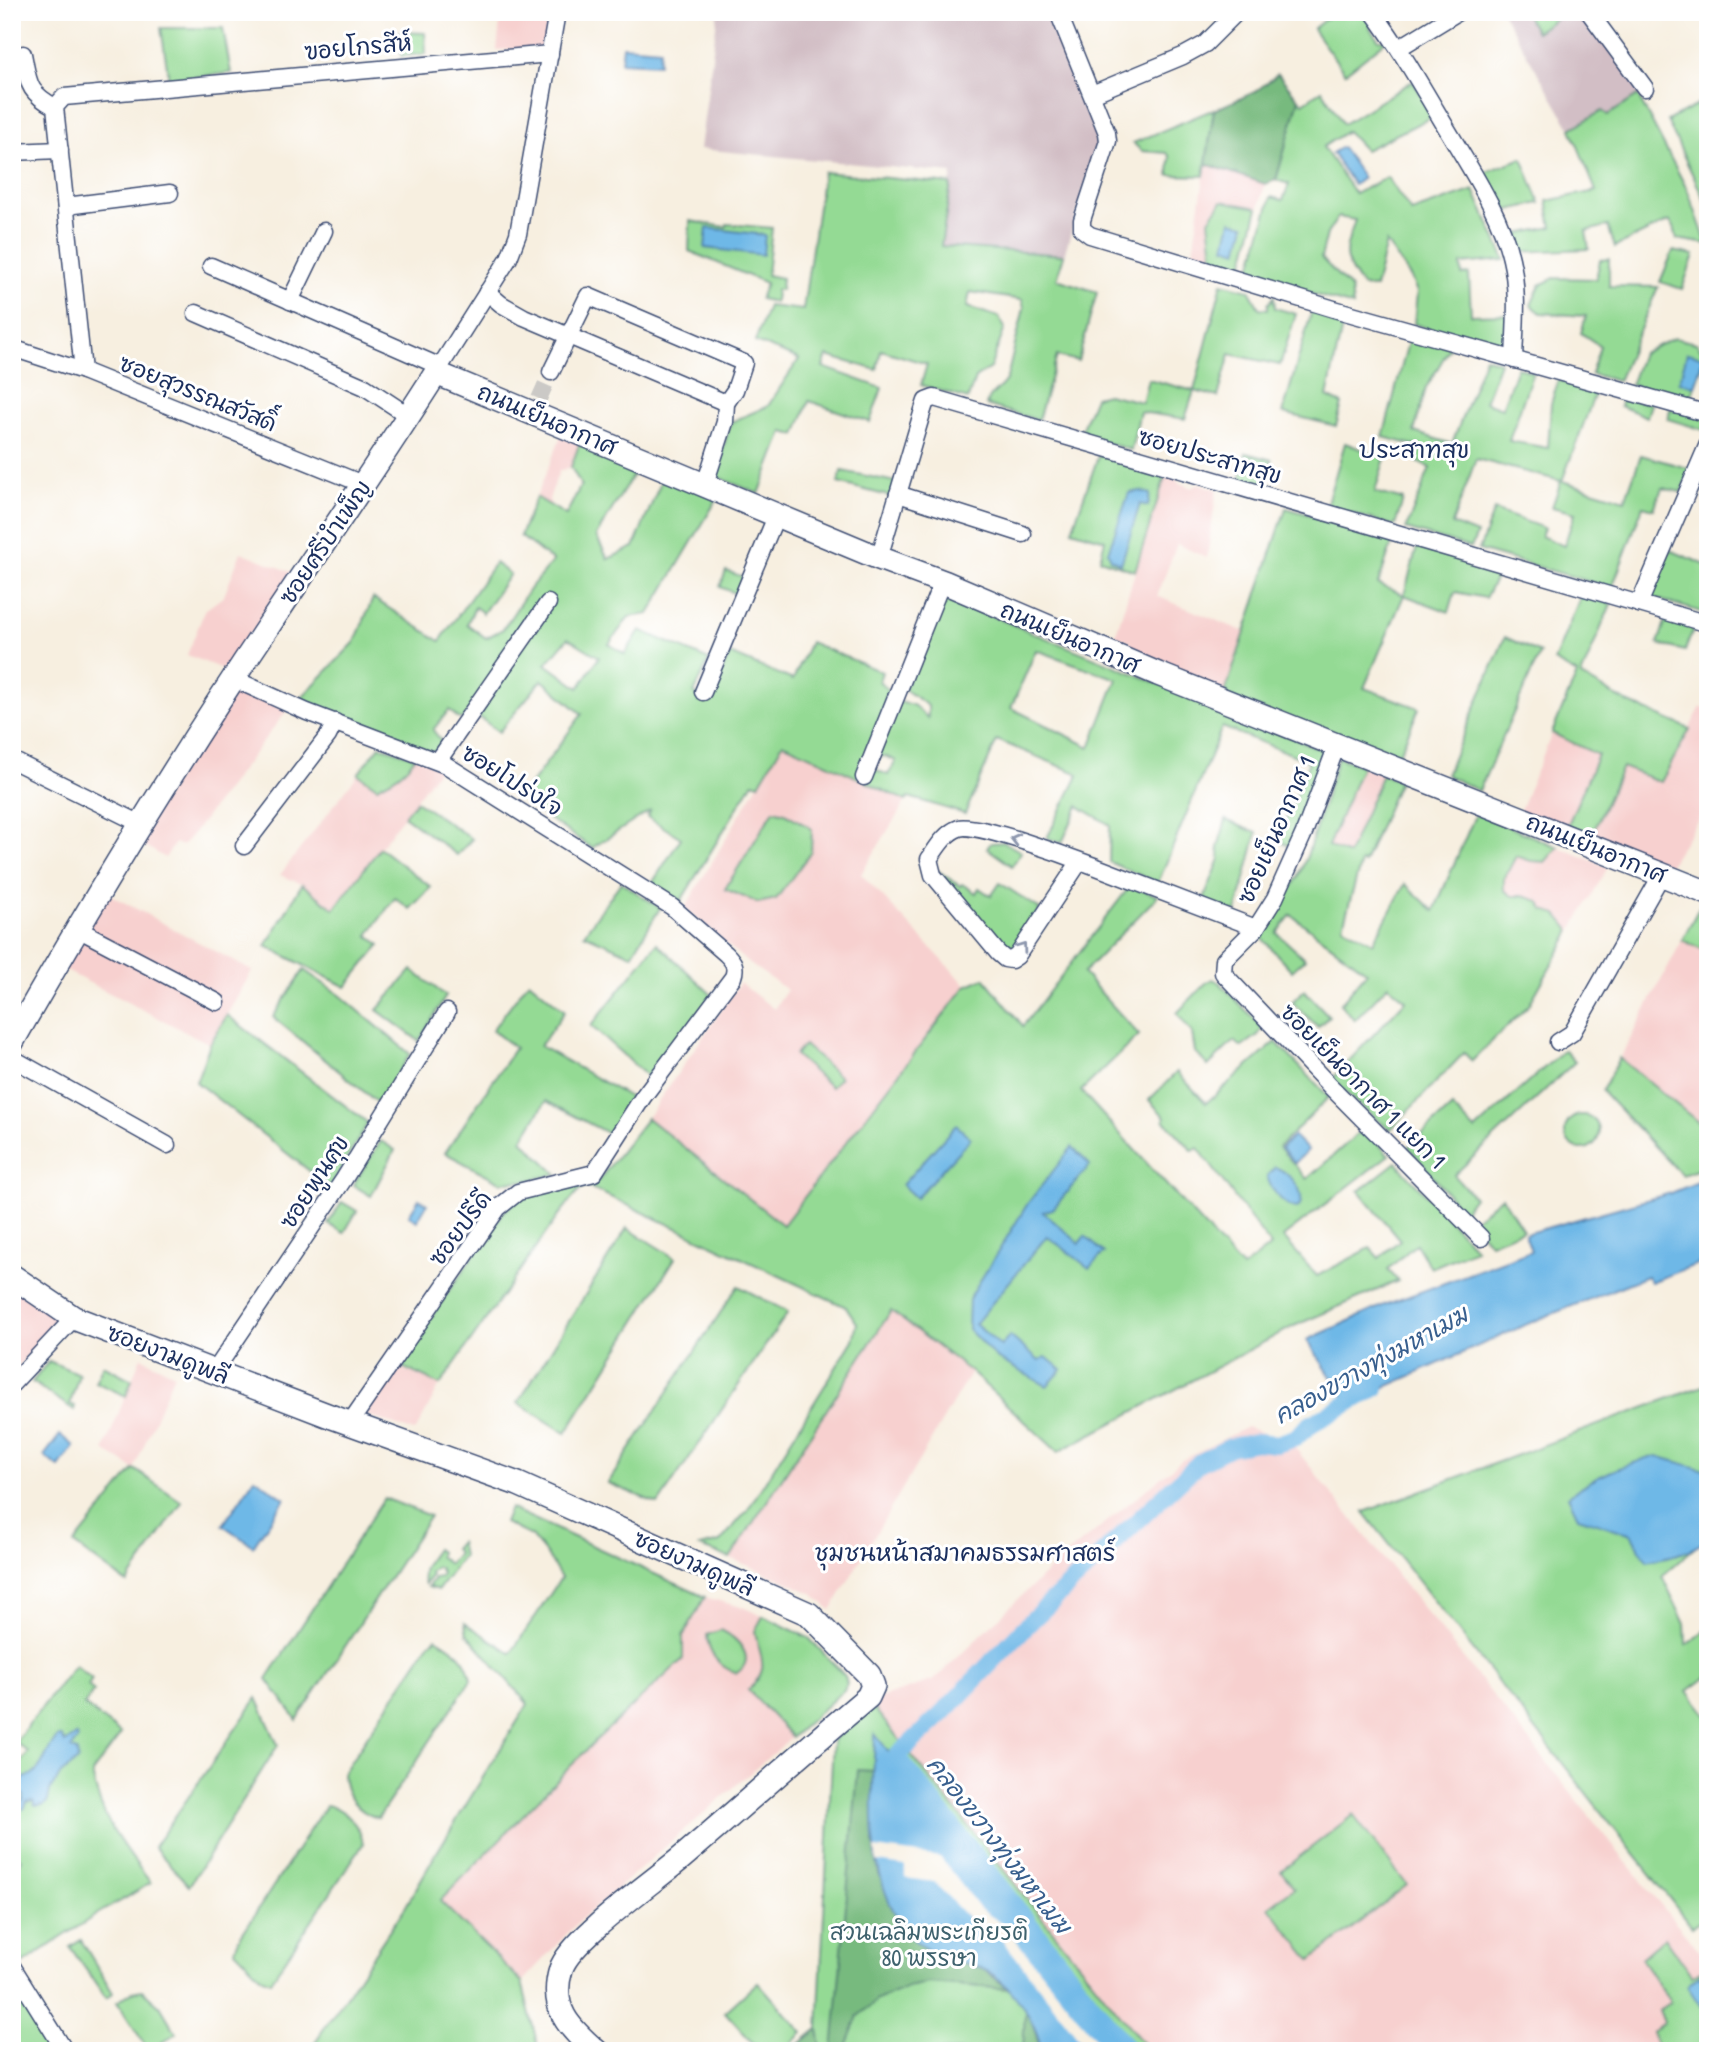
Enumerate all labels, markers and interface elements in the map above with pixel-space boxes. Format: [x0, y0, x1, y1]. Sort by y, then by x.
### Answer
street label: ฃอยโกรสีห์ [303, 26, 413, 67]
street label: ซอยสุวรรณสวัสดิ์ [114, 341, 284, 441]
street label: ถนนเย็นอากาศ [473, 375, 623, 462]
street label: ซอยประสาทสุข [1134, 420, 1285, 494]
district label: ประสาทสุข [1359, 433, 1469, 468]
street label: ซอยศรีบำเพ็ญ [272, 474, 378, 610]
street label: ถนนเย็นอากาศ [996, 593, 1146, 680]
street label: ซอยโปร่งใจ [456, 736, 569, 823]
street label: ซอยเย็นอากาศ 1 [1229, 751, 1322, 908]
street label: ถนนเย็นอากาศ [1522, 805, 1672, 890]
one-way arrow [1009, 833, 1021, 847]
one-way arrow [1014, 943, 1026, 955]
street label: ซอยเย็นอากาศ 1 แยก 1 [1274, 996, 1453, 1175]
street label: ซอยพูนศุข [272, 1129, 358, 1236]
street label: ซอยปรีดี [421, 1184, 498, 1272]
water label: คลองขวางทุ่งมหาเมฆ [1268, 1297, 1476, 1433]
street label: ซอยงามดูพลี [101, 1316, 234, 1394]
street label: ซอยงามดูพลี [628, 1522, 759, 1606]
district label: ชุมชนหน้าสมาคมธรรมศาสตร์ [814, 1536, 1116, 1571]
water label: คลองขวางทุ่งมหาเมฆ [918, 1749, 1080, 1943]
park label: สวนเฉลิมพระเกียรติ 80 พรรษา [830, 1916, 1028, 1973]

